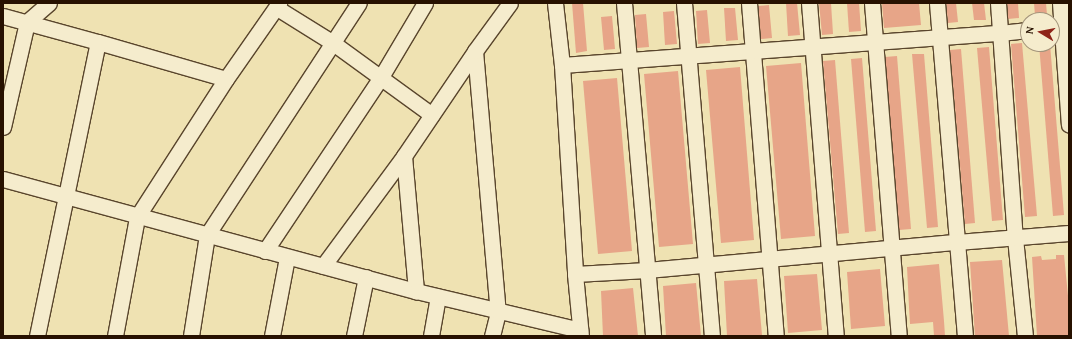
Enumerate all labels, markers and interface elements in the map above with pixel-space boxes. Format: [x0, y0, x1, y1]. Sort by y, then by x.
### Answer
north arrow [1020, 12, 1060, 52]
text: N [1021, 25, 1038, 35]

